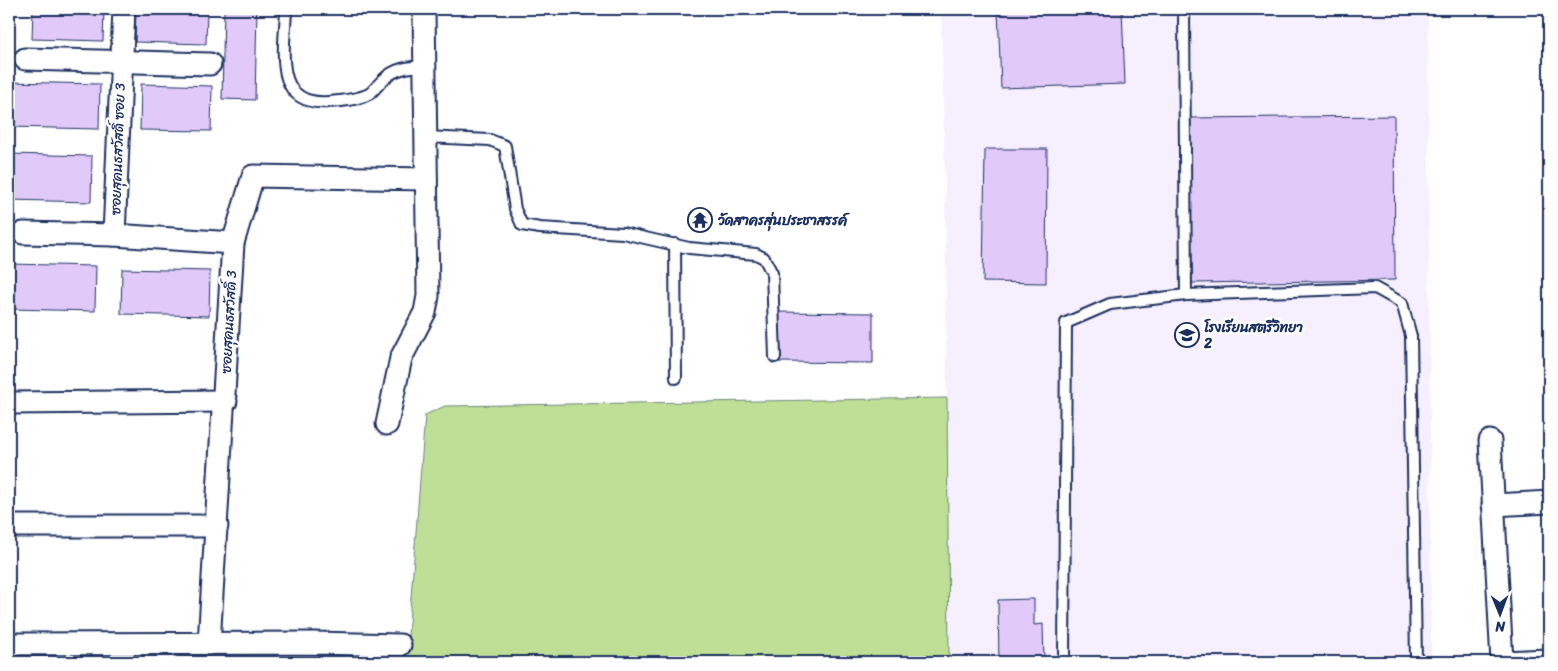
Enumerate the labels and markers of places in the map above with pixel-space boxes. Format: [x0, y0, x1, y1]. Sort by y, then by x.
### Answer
temple icon: วัดสาครสุ่นประชาสรรค์ [687, 207, 713, 233]
place label: วัดสาครสุ่นประชาสรรค์ [718, 208, 850, 233]
place label: โรงเรียนสตรีวิทยา 2 [1203, 315, 1303, 356]
school or university icon: โรงเรียนสตรีวิทยา 2 [1174, 322, 1200, 348]

